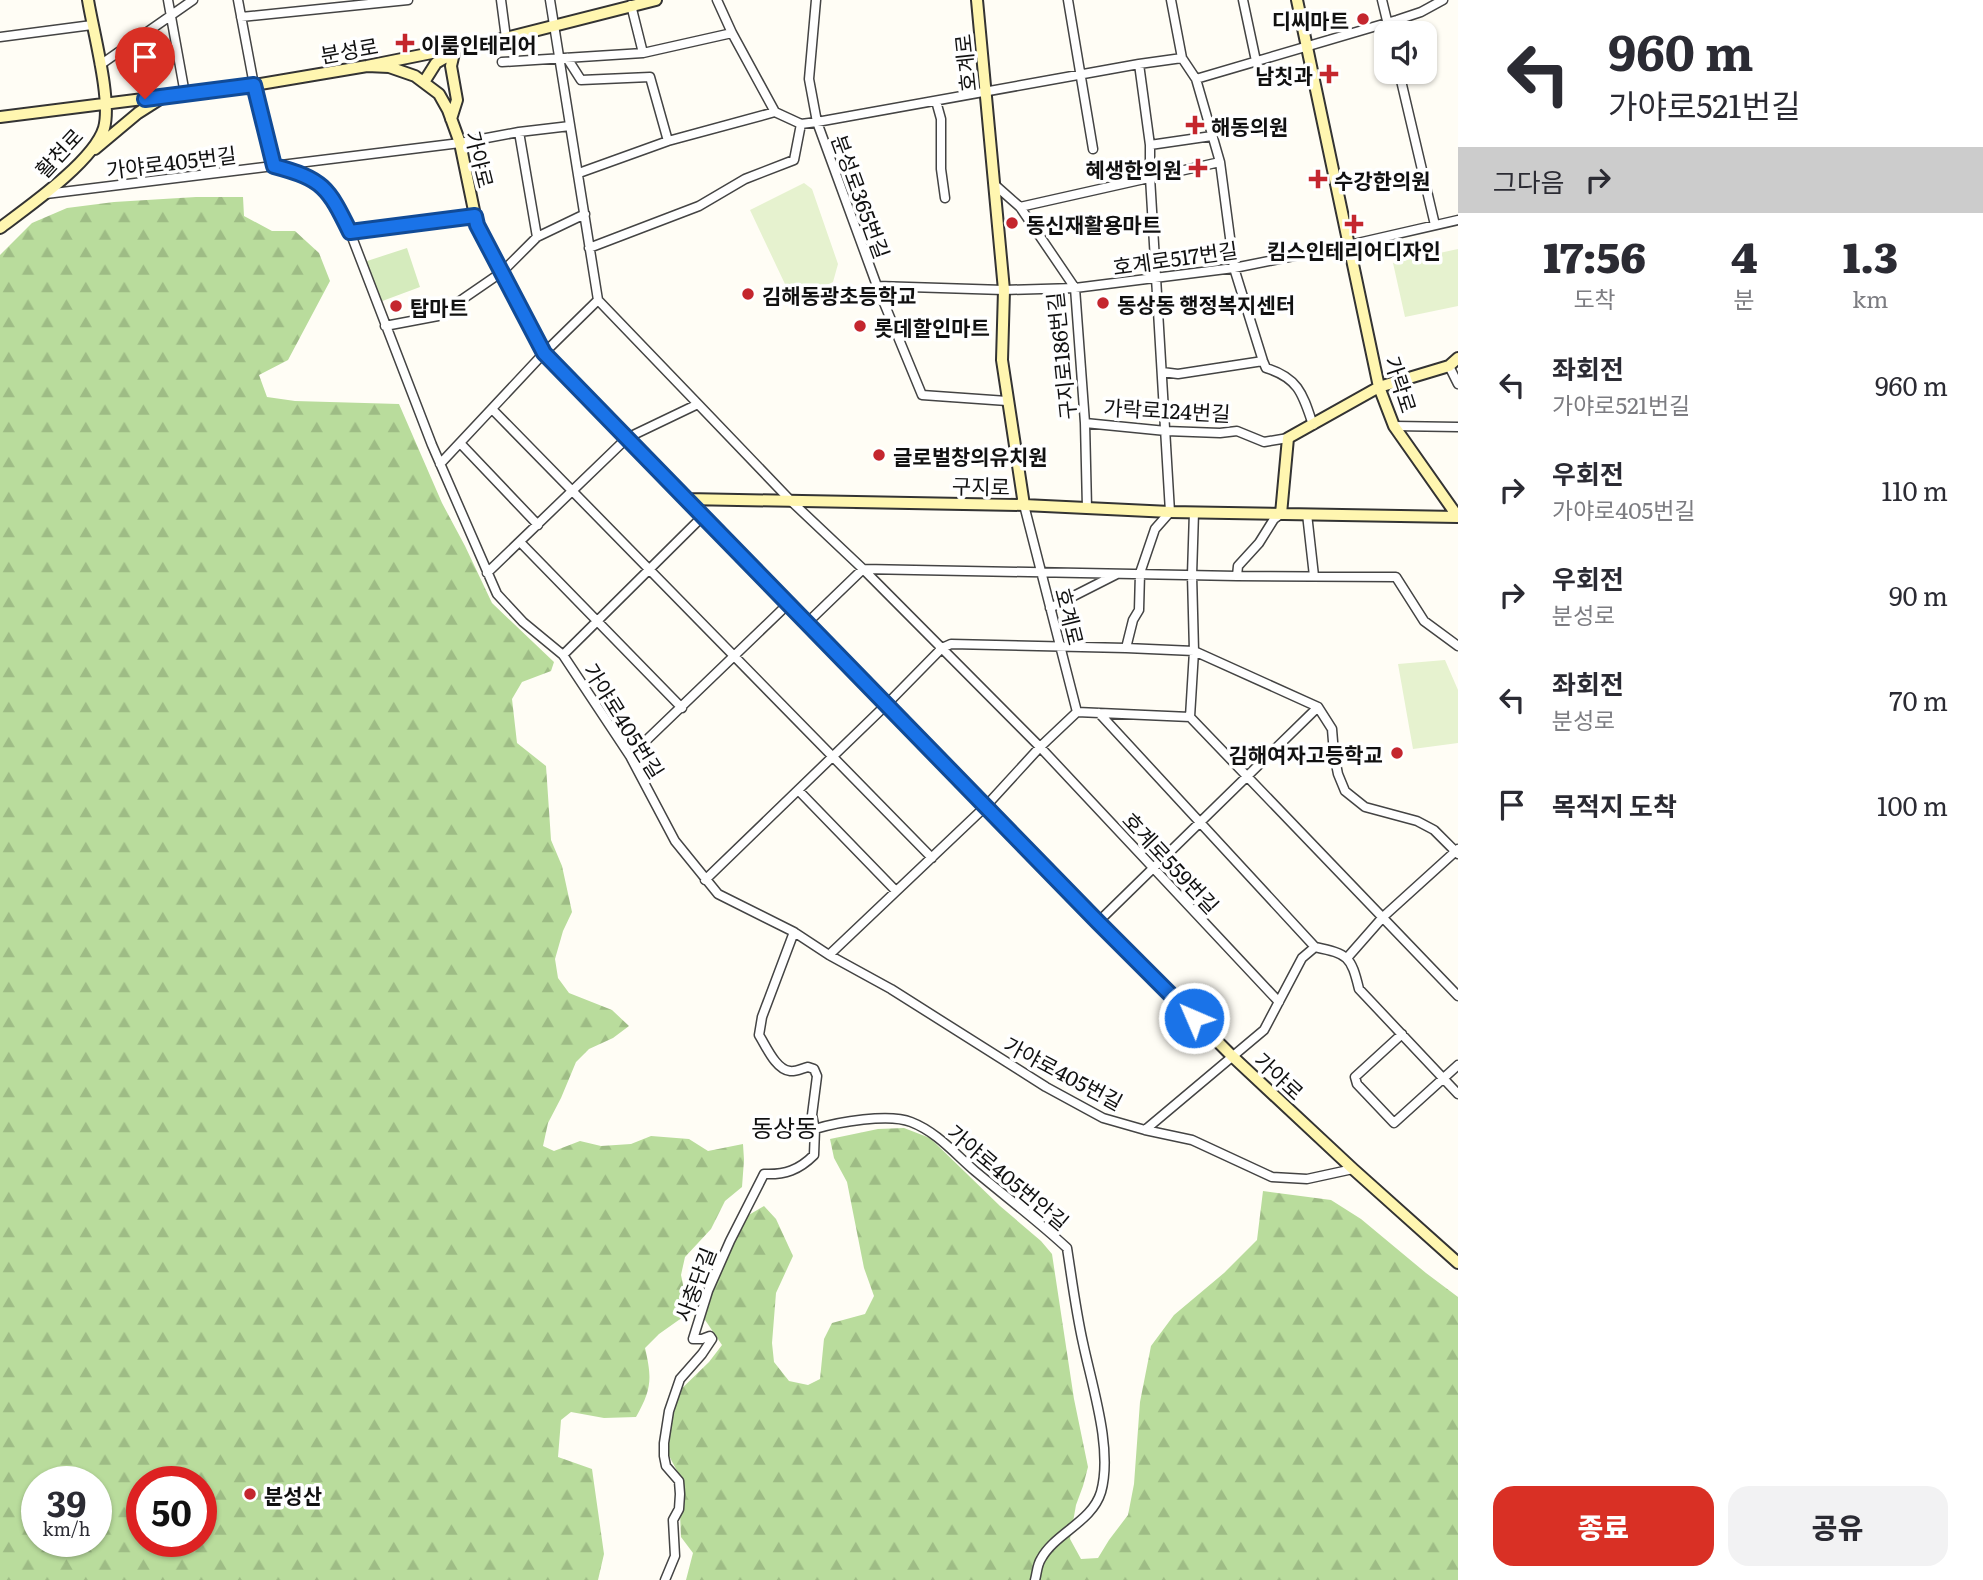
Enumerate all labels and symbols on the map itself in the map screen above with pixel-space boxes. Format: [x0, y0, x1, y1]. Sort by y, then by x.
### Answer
place label: 디씨마트 [1272, 4, 1349, 35]
marker: 디씨마트 [1355, 11, 1371, 27]
pin [115, 27, 175, 99]
place label: 이룸인테리어 [421, 28, 537, 59]
street label: 분성로 [318, 29, 380, 69]
marker: 이룸인테리어 [395, 33, 415, 53]
street label: 호계로 [946, 33, 982, 93]
place label: 남칫과 [1255, 59, 1313, 90]
marker: 남칫과 [1319, 64, 1339, 84]
place label: 해동의원 [1211, 110, 1288, 141]
marker: 해동의원 [1185, 115, 1205, 135]
street label: 활천로 [27, 120, 89, 184]
street label: 가야로 [459, 127, 503, 191]
street label: 분성로365번길 [825, 130, 899, 262]
street label: 가야로405번길 [104, 138, 238, 184]
place label: 혜생한의원 [1085, 153, 1182, 184]
marker: 혜생한의원 [1188, 158, 1208, 178]
place label: 수강한의원 [1334, 164, 1431, 195]
marker: 수강한의원 [1308, 169, 1328, 189]
place label: 동신재활용마트 [1026, 208, 1161, 239]
marker: 킴스인테리어디자인 [1344, 214, 1364, 234]
marker: 동신재활용마트 [1004, 215, 1020, 231]
street label: 호계로517번길 [1111, 233, 1239, 281]
place label: 킴스인테리어디자인 [1267, 234, 1441, 265]
place label: 김해동광초등학교 [762, 279, 917, 310]
marker: 김해동광초등학교 [740, 286, 756, 302]
place label: 동상동 행정복지센터 [1117, 288, 1295, 319]
place label: 탑마트 [410, 291, 468, 322]
street label: 구지로186번길 [1038, 291, 1082, 421]
marker: 동상동 행정복지센터 [1095, 295, 1111, 311]
marker: 탑마트 [388, 298, 404, 314]
place label: 롯데할인마트 [874, 311, 990, 342]
marker: 롯데할인마트 [852, 318, 868, 334]
street label: 가락로 [1378, 352, 1426, 416]
street label: 가락로124번길 [1103, 390, 1231, 428]
place label: 글로벌창의유치원 [893, 440, 1048, 471]
marker: 글로벌창의유치원 [871, 447, 887, 463]
street label: 구지로 [952, 469, 1010, 501]
street label: 호계로 [1049, 584, 1093, 648]
street label: 가야로405번길 [577, 656, 673, 784]
place label: 김해여자고등학교 [1228, 738, 1383, 769]
marker: 김해여자고등학교 [1389, 745, 1405, 761]
street label: 호계로559번길 [1117, 804, 1227, 920]
position arrow [1157, 981, 1231, 1055]
street label: 가야로405번길 [999, 1028, 1129, 1116]
street label: 가야로 [1248, 1044, 1312, 1106]
district label: 동상동 [751, 1109, 817, 1144]
street label: 가야로405번안길 [941, 1116, 1077, 1236]
street label: 사충단길 [666, 1242, 722, 1326]
speed limit sign: 50 [126, 1466, 217, 1557]
place label: 분성산 [264, 1479, 322, 1510]
marker: 분성산 [242, 1486, 258, 1502]

